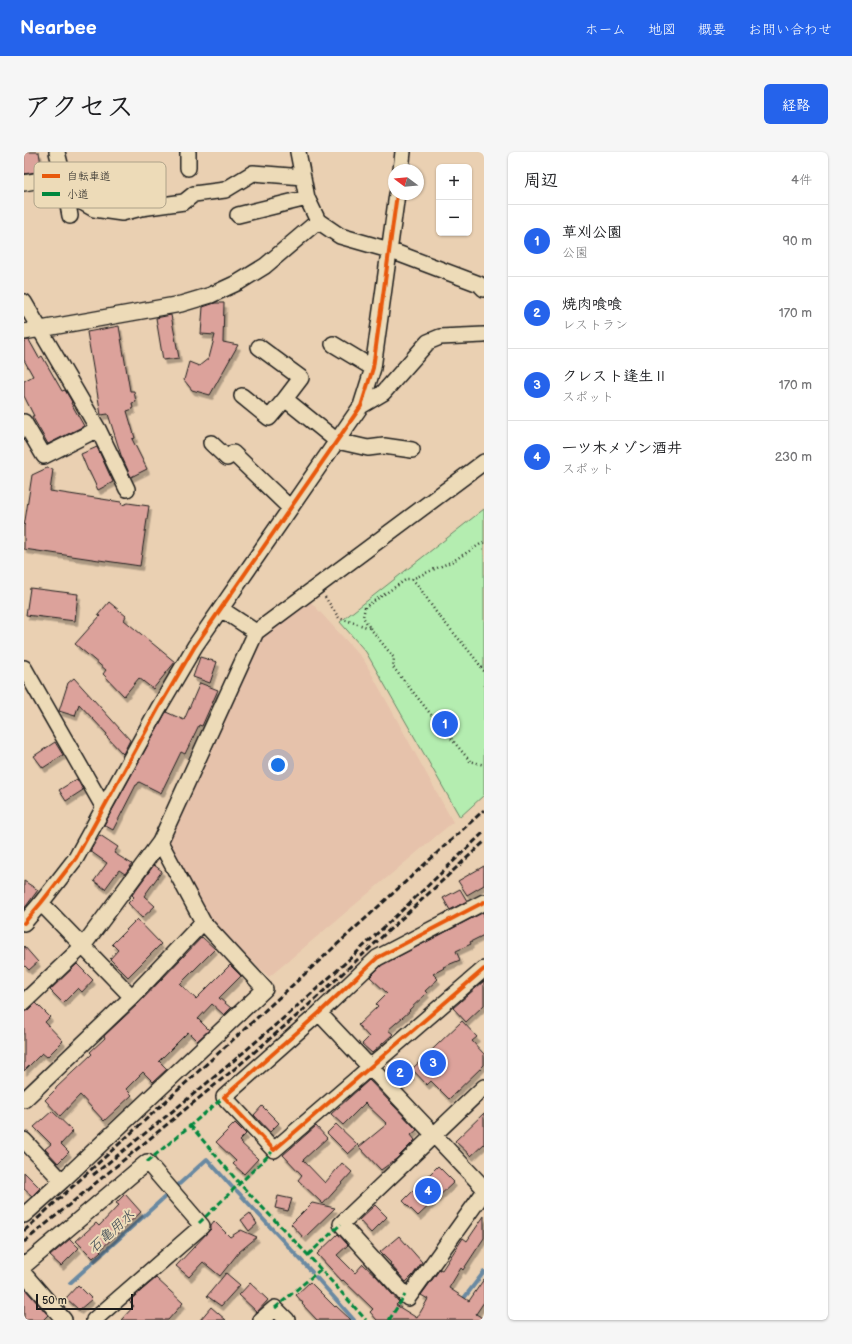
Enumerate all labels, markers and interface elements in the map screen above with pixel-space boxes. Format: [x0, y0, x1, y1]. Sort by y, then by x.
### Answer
text: Nearbee [20, 17, 97, 40]
text: ホーム [585, 21, 626, 38]
text: 地図 [648, 21, 676, 38]
text: 概要 [698, 21, 726, 38]
text: お問い合わせ [748, 21, 832, 38]
button: 経路 [764, 84, 828, 124]
text: アクセス [24, 91, 134, 124]
legend [34, 162, 166, 208]
north arrow [388, 164, 424, 200]
map controls [436, 164, 472, 236]
button: + [436, 164, 472, 200]
text: 自転車道 [67, 170, 111, 183]
text: 周辺 [524, 171, 558, 191]
text: 4件 [791, 172, 812, 188]
text: 小道 [67, 188, 89, 201]
button: − [436, 200, 472, 236]
text: 草刈公園 [562, 223, 622, 242]
text: 1 [534, 233, 540, 249]
text: 90 m [783, 233, 812, 249]
text: 公園 [562, 245, 588, 261]
text: 焼肉喰喰 [562, 295, 622, 314]
text: 2 [533, 305, 541, 321]
text: 170 m [779, 305, 812, 321]
text: レストラン [562, 317, 628, 333]
text: クレスト逢生Ⅱ [562, 367, 668, 386]
text: 3 [533, 377, 541, 393]
text: 170 m [779, 377, 812, 393]
text: スポット [562, 389, 614, 405]
text: 一ツ木メゾン酒井 [562, 439, 682, 458]
text: 4 [533, 449, 541, 465]
text: 230 m [775, 449, 812, 465]
text: スポット [562, 461, 614, 477]
pin: 1 [432, 709, 458, 739]
your location [268, 755, 288, 775]
pin: 3 [420, 1048, 446, 1078]
pin: 2 [387, 1058, 413, 1088]
pin: 4 [415, 1176, 441, 1206]
water label: 石亀用水 [85, 1206, 138, 1256]
scale bar [36, 1292, 133, 1311]
text: 50 m [42, 1294, 67, 1307]

